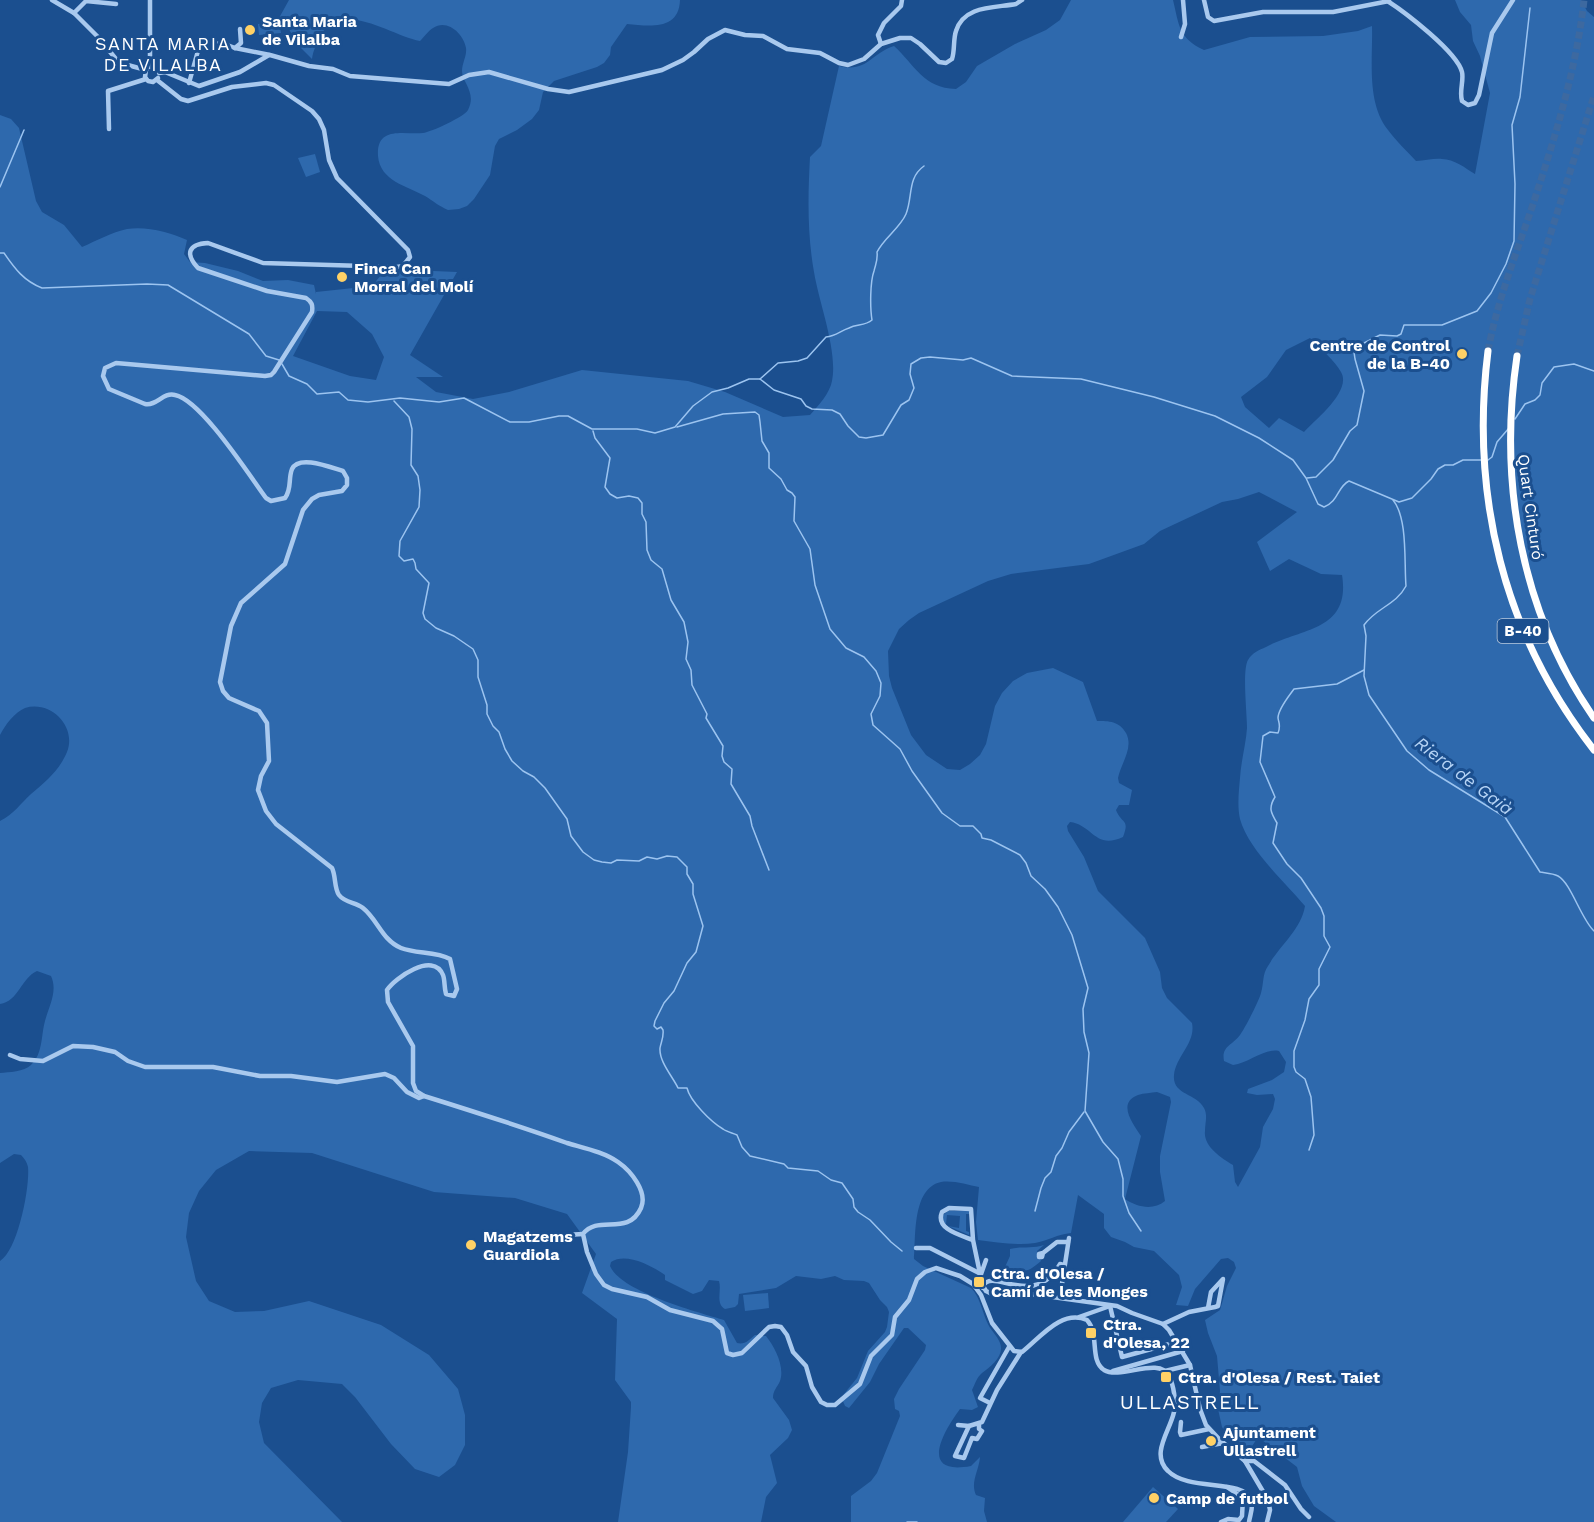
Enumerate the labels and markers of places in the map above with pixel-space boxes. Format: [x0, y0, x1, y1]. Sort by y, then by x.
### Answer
place label: Santa Maria de Vilalba [262, 12, 358, 49]
marker: Santa Maria de Vilalba [243, 23, 257, 37]
place label: Finca Can Morral del Molí [354, 259, 474, 296]
marker: Finca Can Morral del Molí [335, 270, 349, 284]
place label: Centre de Control de la B-40 [1310, 336, 1451, 373]
marker: Centre de Control de la B-40 [1455, 347, 1469, 361]
place label: Magatzems Guardiola [483, 1227, 573, 1264]
marker: Magatzems Guardiola [464, 1238, 478, 1252]
place label: Ctra. d'Olesa / Camí de les Monges [991, 1264, 1148, 1301]
marker: Ctra. d'Olesa / Camí de les Monges [972, 1275, 986, 1289]
place label: Ctra. d'Olesa, 22 [1103, 1315, 1190, 1352]
marker: Ctra. d'Olesa, 22 [1084, 1326, 1098, 1340]
place label: Ctra. d'Olesa / Rest. Taiet [1178, 1368, 1380, 1387]
marker: Ctra. d'Olesa / Rest. Taiet [1159, 1370, 1173, 1384]
place label: Ajuntament Ullastrell [1223, 1423, 1316, 1460]
marker: Ajuntament Ullastrell [1204, 1434, 1218, 1448]
place label: Camp de futbol [1166, 1489, 1289, 1508]
marker: Camp de futbol [1147, 1491, 1161, 1505]

